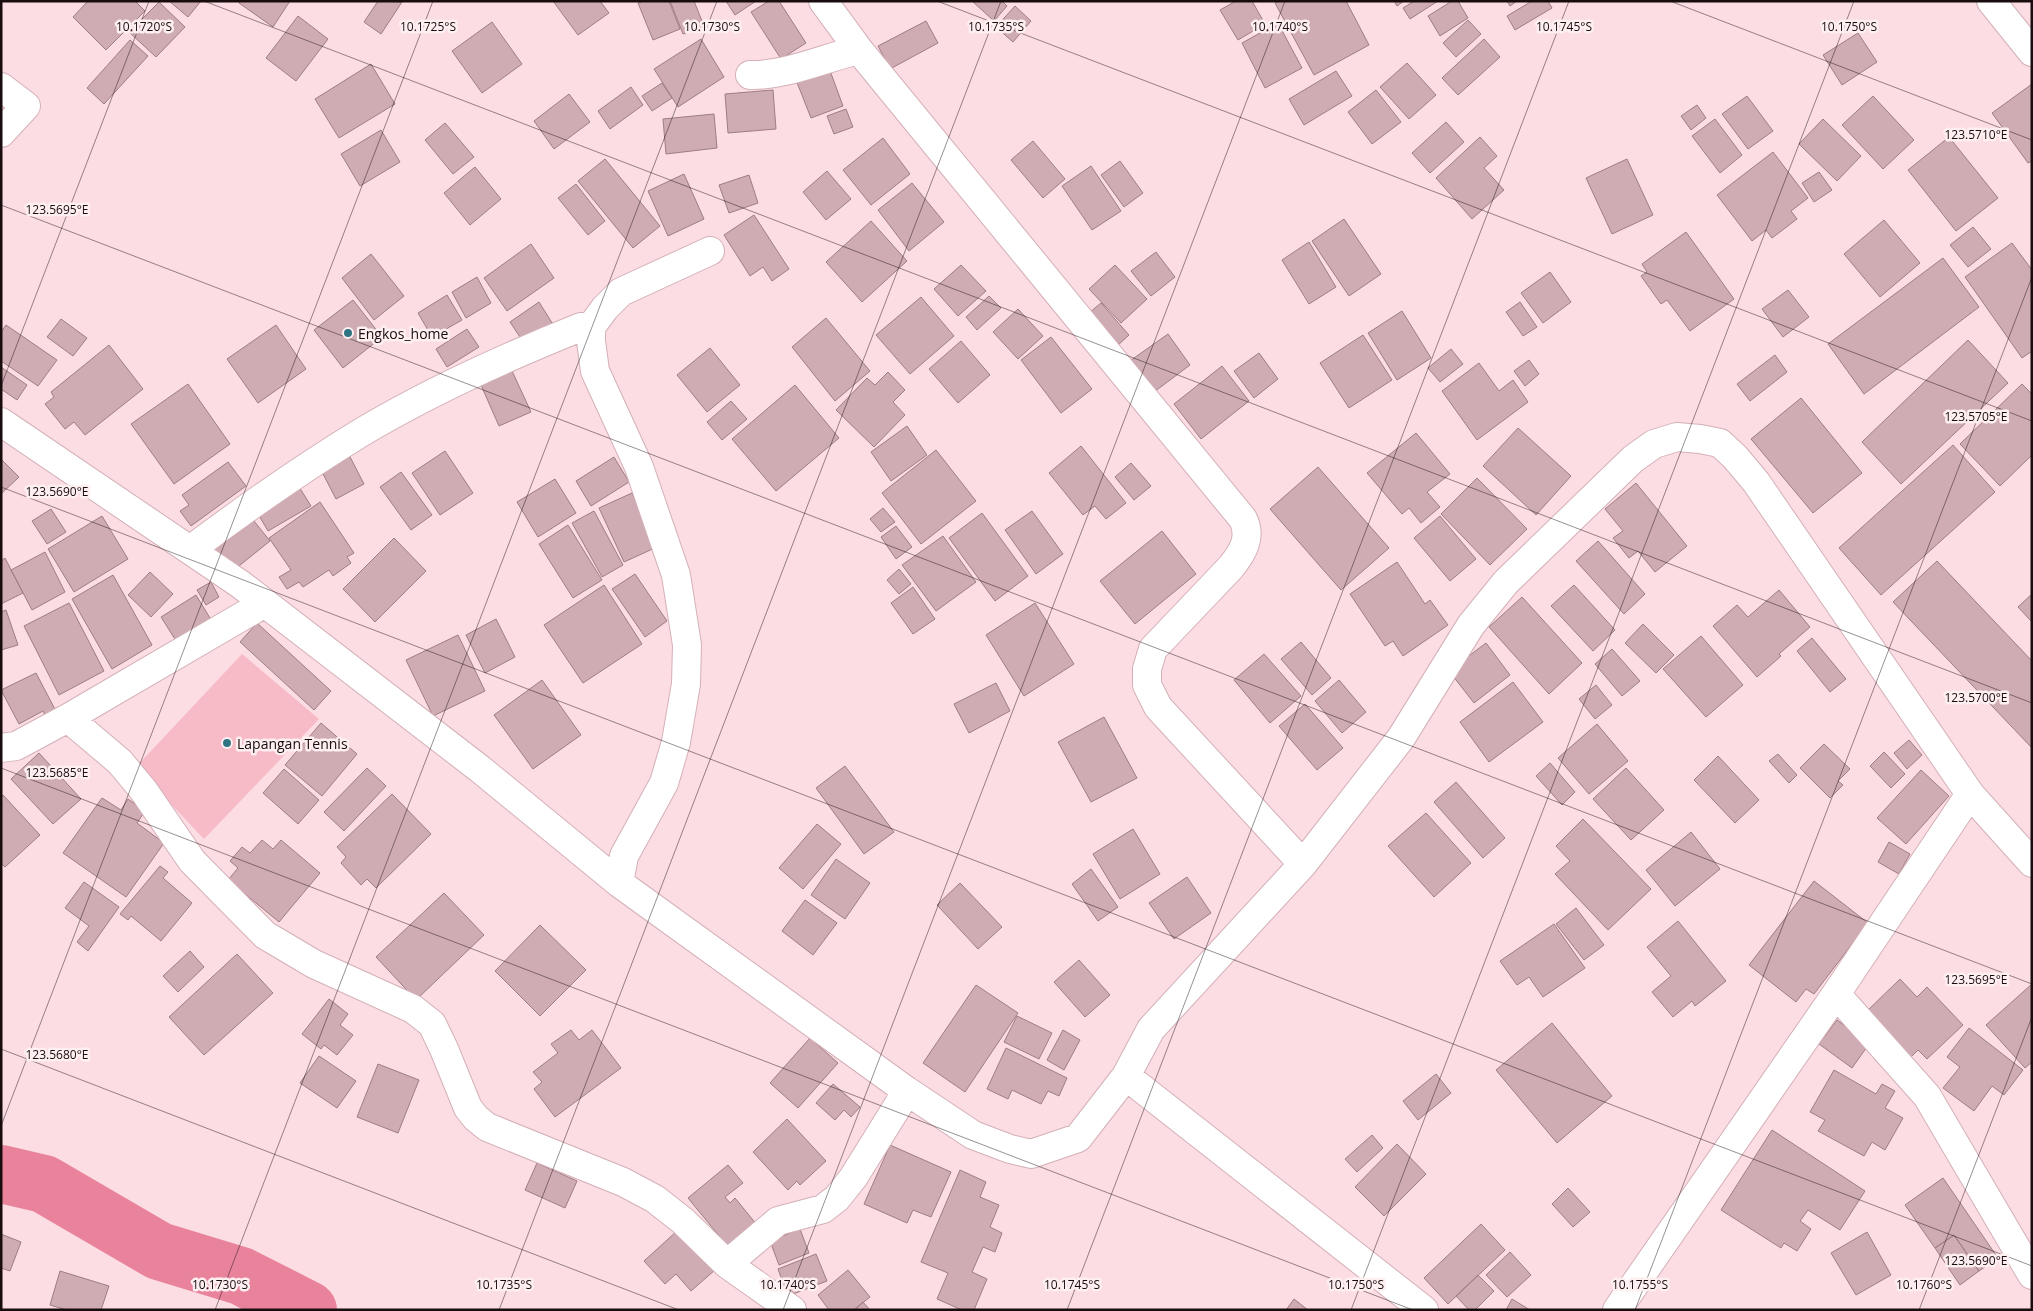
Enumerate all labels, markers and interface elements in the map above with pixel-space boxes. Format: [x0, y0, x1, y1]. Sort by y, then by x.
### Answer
text: 10.1720°S [116, 18, 172, 35]
text: 10.1725°S [400, 18, 456, 35]
text: 10.1730°S [684, 18, 740, 35]
text: 10.1735°S [968, 18, 1024, 35]
text: 10.1740°S [1252, 18, 1308, 35]
text: 10.1745°S [1536, 18, 1592, 35]
text: 10.1750°S [1821, 18, 1877, 35]
text: 123.5710°E [1945, 126, 2008, 143]
text: 123.5695°E [26, 201, 89, 218]
place label: Engkos_home [358, 324, 449, 343]
marker: Engkos_home [342, 327, 354, 339]
text: 123.5705°E [1945, 408, 2008, 425]
text: 123.5690°E [26, 483, 89, 500]
text: 123.5700°E [1945, 689, 2008, 706]
place label: Lapangan Tennis [237, 734, 348, 753]
marker: Lapangan Tennis [221, 737, 233, 749]
text: 123.5685°E [26, 764, 89, 781]
text: 123.5695°E [1945, 971, 2008, 988]
text: 123.5680°E [26, 1046, 89, 1063]
text: 123.5690°E [1945, 1252, 2008, 1269]
text: 10.1730°S [192, 1276, 248, 1293]
text: 10.1735°S [476, 1276, 532, 1293]
text: 10.1740°S [760, 1276, 816, 1293]
text: 10.1745°S [1044, 1276, 1100, 1293]
text: 10.1750°S [1328, 1276, 1384, 1293]
text: 10.1755°S [1612, 1276, 1668, 1293]
text: 10.1760°S [1896, 1276, 1952, 1293]

